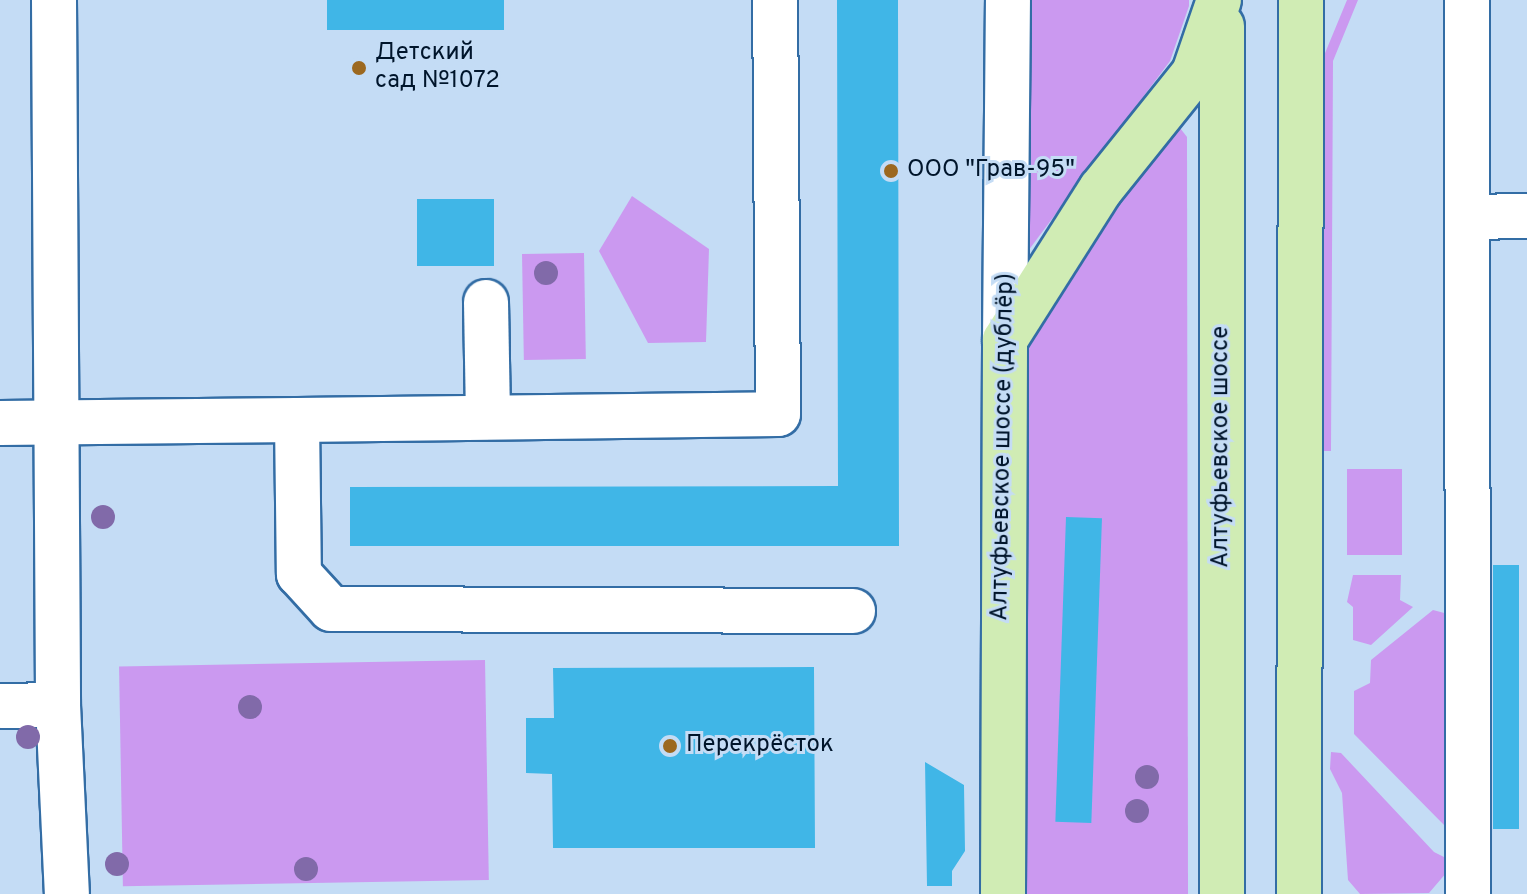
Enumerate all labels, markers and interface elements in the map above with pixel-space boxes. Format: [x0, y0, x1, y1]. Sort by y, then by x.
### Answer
place label: Детский сад №1072 [375, 40, 500, 96]
marker: Детский сад №1072 [350, 59, 368, 77]
place label: ООО "Грав-95" [907, 157, 1075, 185]
marker: ООО "Грав-95" [882, 162, 900, 180]
street label: Алтуфьевское шоссе (дублёр) [987, 273, 1021, 621]
street label: Алтуфьевское шоссе [1208, 326, 1236, 568]
place label: Перекрёсток [686, 732, 834, 760]
marker: Перекрёсток [661, 737, 679, 755]

